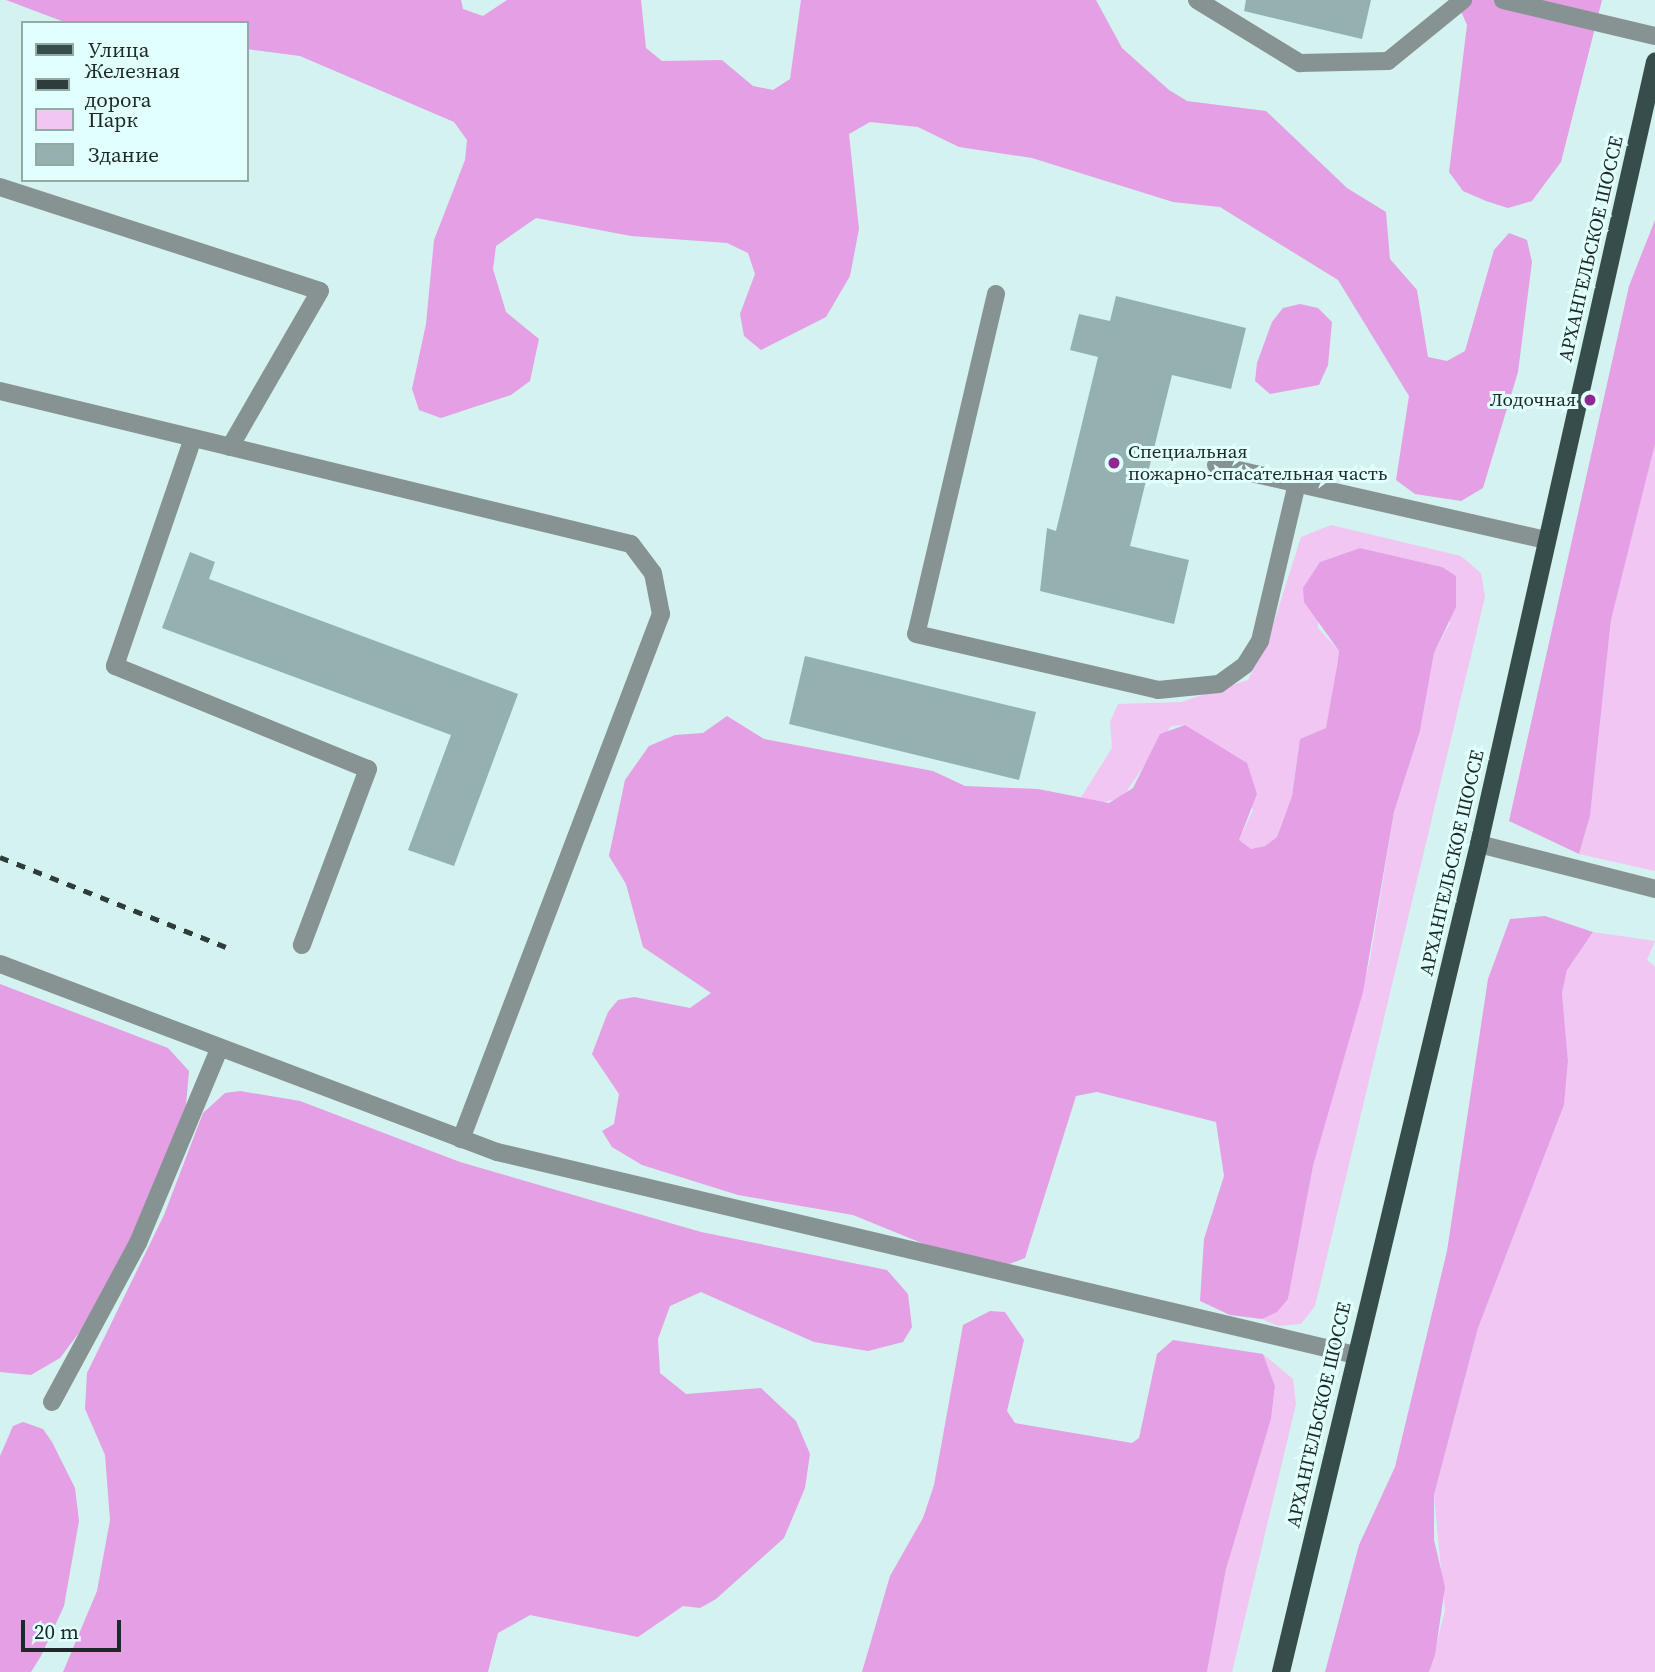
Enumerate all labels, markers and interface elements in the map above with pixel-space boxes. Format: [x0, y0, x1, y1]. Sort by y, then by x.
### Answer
legend [21, 21, 248, 182]
text: Улица [88, 35, 149, 64]
text: Железная дорога [84, 56, 180, 114]
text: Парк [88, 105, 138, 134]
street label: АРХАНГЕЛЬСКОЕ ШОССЕ [1554, 134, 1628, 364]
text: Здание [88, 140, 159, 169]
place label: Лодочная [1490, 389, 1576, 411]
marker: Лодочная [1582, 392, 1598, 408]
place label: Специальная пожарно-спасательная часть [1128, 441, 1387, 485]
marker: Специальная пожарно-спасательная часть [1106, 455, 1122, 471]
street label: АРХАНГЕЛЬСКОЕ ШОССЕ [1415, 748, 1489, 978]
street label: АРХАНГЕЛЬСКОЕ ШОССЕ [1282, 1300, 1356, 1530]
scale bar [24, 1606, 124, 1650]
text: 20 m [34, 1617, 79, 1646]

